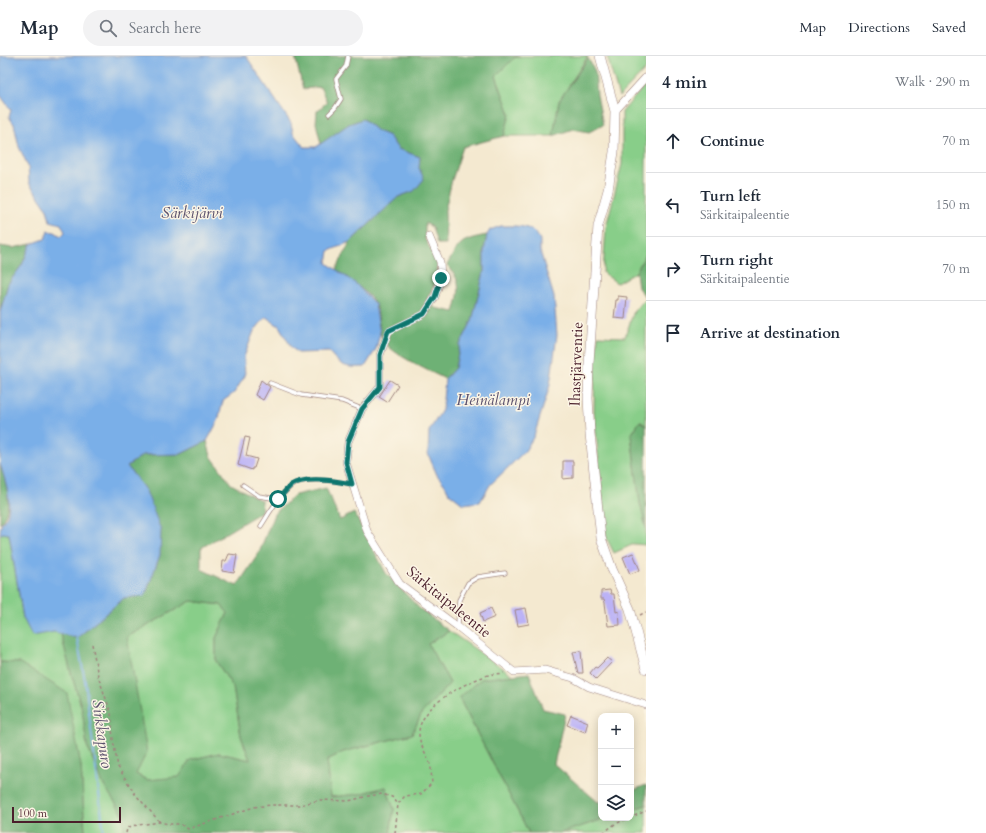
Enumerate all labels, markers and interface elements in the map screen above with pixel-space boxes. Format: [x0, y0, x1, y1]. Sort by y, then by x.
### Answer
search box [83, 10, 363, 46]
text: Map [20, 15, 59, 41]
icon: search [97, 17, 119, 39]
text: Search here [129, 18, 201, 38]
text: Map [800, 18, 826, 37]
text: Directions [848, 18, 910, 37]
text: Saved [932, 18, 966, 37]
text: 4 min [662, 71, 707, 94]
text: Walk · 290 m [895, 73, 970, 91]
icon: ahead [662, 130, 684, 152]
text: Continue [700, 131, 765, 151]
text: 70 m [942, 132, 970, 150]
text: Turn left [700, 186, 761, 206]
icon: left [662, 194, 684, 216]
text: 150 m [936, 196, 970, 214]
water label: Särkijärvi [161, 202, 223, 224]
text: Särkitaipaleentie [700, 206, 790, 224]
text: Turn right [700, 250, 773, 270]
icon: right [662, 258, 684, 280]
text: 70 m [942, 260, 970, 278]
route end [432, 269, 450, 287]
text: Särkitaipaleentie [700, 270, 790, 288]
street label: Ihastjärventie [565, 321, 587, 407]
icon: arrive [662, 322, 684, 344]
text: Arrive at destination [700, 323, 840, 343]
water label: Heinälampi [456, 389, 530, 411]
route start [269, 490, 287, 508]
street label: Särkitaipaleentie [402, 562, 496, 642]
water label: Sirkkapuro [86, 698, 118, 770]
map controls [598, 713, 634, 821]
button: + [598, 713, 634, 749]
button: − [598, 749, 634, 785]
button: layers [598, 785, 634, 821]
scale bar [12, 805, 121, 824]
text: 100 m [18, 806, 47, 821]

